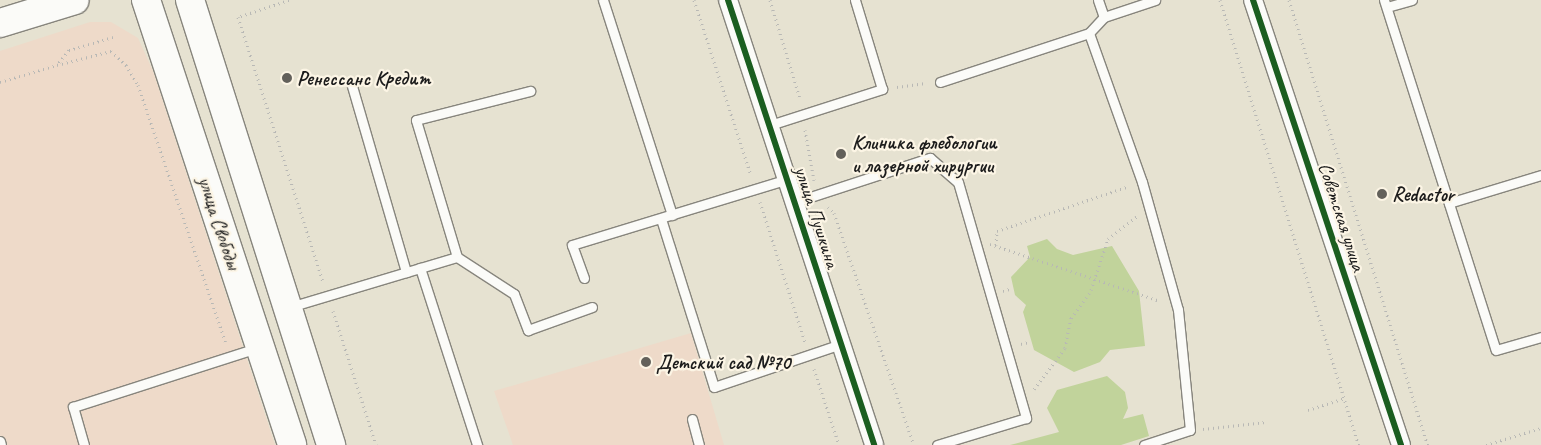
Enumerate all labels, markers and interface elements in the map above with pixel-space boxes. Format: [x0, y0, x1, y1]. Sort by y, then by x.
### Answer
place label: Ренессанс Кредит [297, 66, 428, 90]
marker: Ренессанс Кредит [281, 72, 293, 84]
place label: Клиника флебологии и лазерной хирургии [852, 130, 997, 177]
marker: Клиника флебологии и лазерной хирургии [834, 147, 848, 161]
street label: Советская улица [1313, 159, 1371, 275]
street label: улица Пушкина [789, 163, 845, 271]
street label: улица Свободы [193, 174, 245, 272]
place label: Redactor [1392, 182, 1454, 206]
marker: Redactor [1376, 188, 1388, 200]
place label: Детский сад №70 [656, 350, 790, 374]
marker: Детский сад №70 [640, 356, 652, 368]

